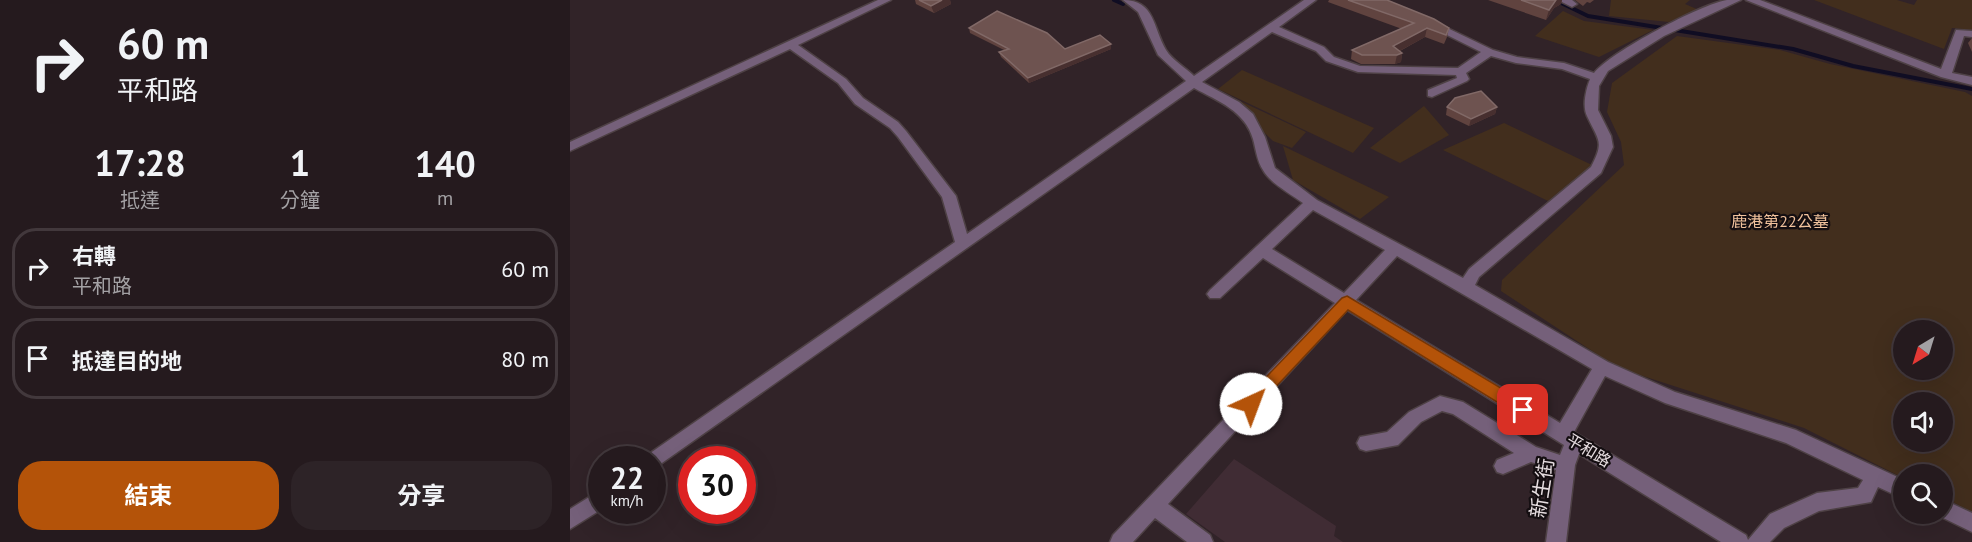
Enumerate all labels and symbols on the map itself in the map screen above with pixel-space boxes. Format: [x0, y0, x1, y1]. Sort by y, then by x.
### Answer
park label: 鹿港第22公墓 [1731, 211, 1829, 231]
north arrow [1893, 320, 1953, 380]
position arrow [1219, 372, 1283, 436]
pin [1497, 384, 1548, 435]
street label: 平和路 [1563, 429, 1615, 471]
speed limit sign: 30 [678, 446, 756, 524]
street label: 新生街 [1524, 456, 1560, 520]

